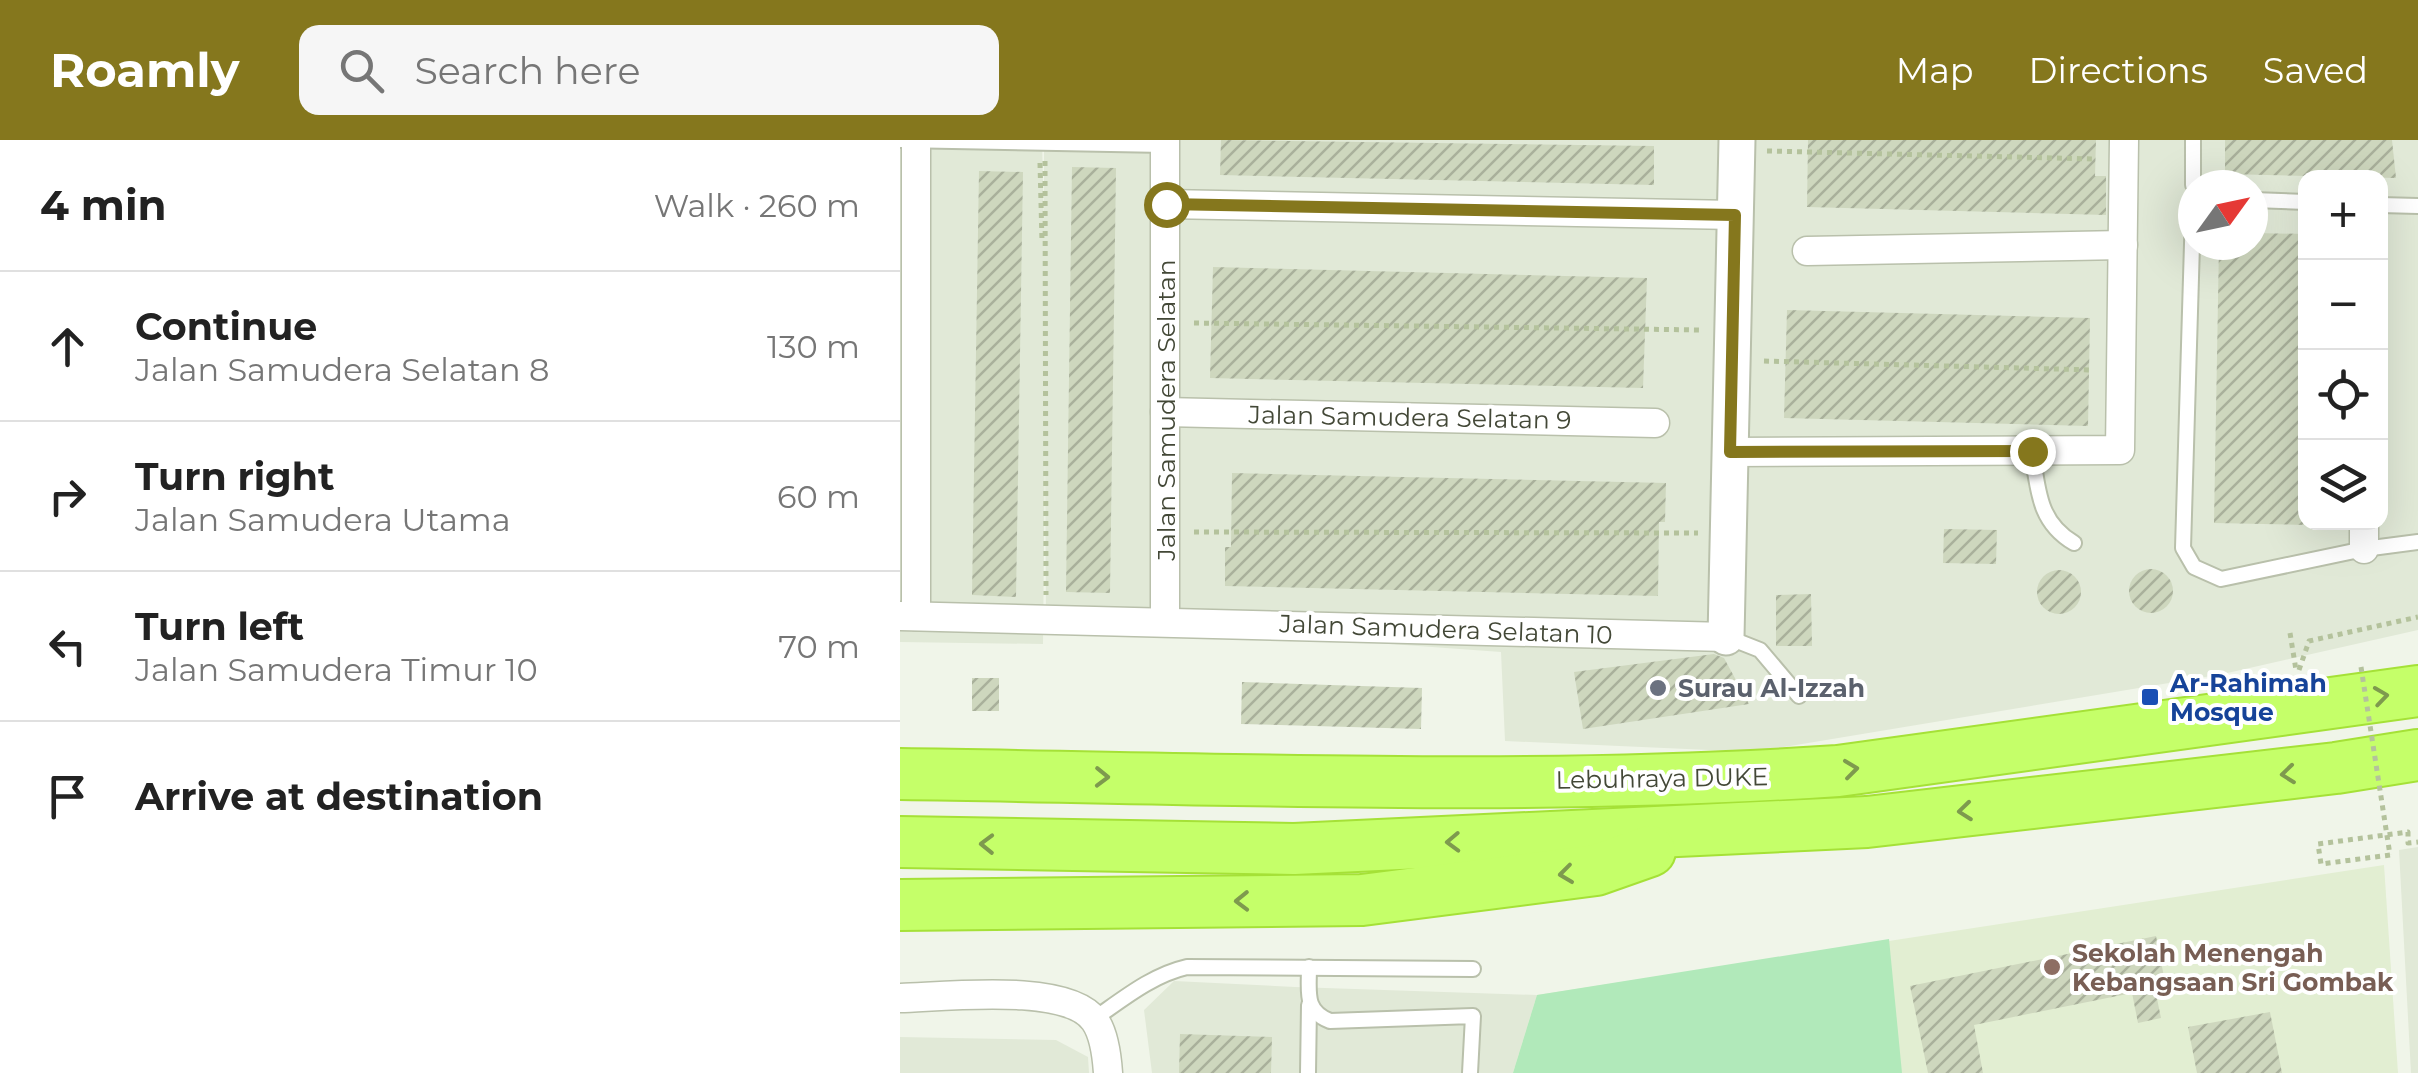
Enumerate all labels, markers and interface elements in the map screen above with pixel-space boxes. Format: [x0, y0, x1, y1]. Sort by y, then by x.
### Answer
search box [299, 25, 999, 115]
text: Roamly [50, 41, 239, 99]
icon: search [334, 43, 389, 98]
text: Search here [414, 47, 640, 94]
text: Map [1896, 49, 1974, 92]
text: Directions [2029, 49, 2208, 92]
text: Saved [2263, 49, 2368, 92]
north arrow [2178, 170, 2268, 260]
map controls [2298, 170, 2388, 530]
button: + [2298, 170, 2388, 260]
text: 4 min [40, 179, 167, 231]
route start [1144, 182, 1190, 228]
text: Walk · 260 m [654, 186, 860, 225]
street label: Jalan Samudera Selatan [1151, 259, 1181, 562]
button: − [2298, 260, 2388, 350]
text: Continue [135, 303, 317, 350]
icon: ahead [40, 319, 95, 374]
text: 130 m [767, 327, 860, 366]
text: Jalan Samudera Selatan 8 [135, 350, 549, 389]
button: locate [2298, 350, 2388, 440]
street label: Jalan Samudera Selatan 9 [1247, 399, 1572, 435]
route end [2010, 429, 2056, 475]
button: layers [2298, 440, 2388, 530]
text: Turn right [135, 453, 334, 500]
icon: right [40, 469, 95, 524]
text: 60 m [777, 477, 860, 516]
text: Jalan Samudera Utama [135, 500, 511, 539]
text: Turn left [135, 603, 304, 650]
street label: Jalan Samudera Selatan 10 [1278, 608, 1613, 650]
icon: left [40, 619, 95, 674]
text: 70 m [778, 627, 860, 666]
text: Jalan Samudera Timur 10 [135, 650, 538, 689]
place label: Ar-Rahimah Mosque [2169, 668, 2327, 727]
place label: Surau Al-Izzah [1678, 673, 1865, 703]
marker: Surau Al-Izzah [1647, 677, 1669, 699]
marker: Ar-Rahimah Mosque [2139, 686, 2161, 708]
one-way arrow [2373, 686, 2390, 707]
one-way arrow [1844, 759, 1860, 780]
street label: Lebuhraya DUKE [1555, 761, 1769, 795]
one-way arrow [2279, 763, 2295, 784]
one-way arrow [1095, 766, 1111, 787]
icon: arrive [40, 769, 95, 824]
text: Arrive at destination [135, 773, 543, 820]
one-way arrow [1956, 800, 1972, 821]
one-way arrow [1445, 831, 1461, 852]
one-way arrow [979, 833, 995, 854]
one-way arrow [1557, 862, 1574, 883]
one-way arrow [1234, 891, 1250, 912]
place label: Sekolah Menengah Kebangsaan Sri Gombak [2072, 938, 2394, 997]
marker: Sekolah Menengah Kebangsaan Sri Gombak [2041, 956, 2063, 978]

